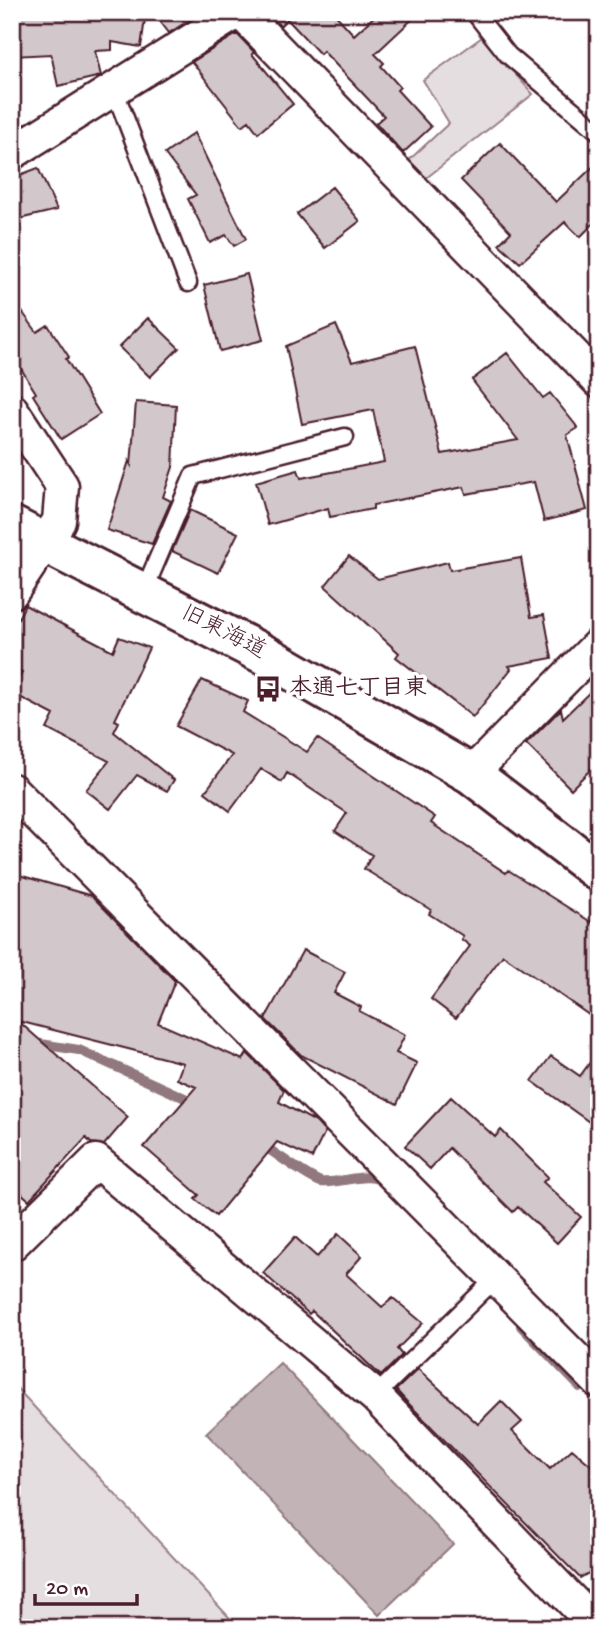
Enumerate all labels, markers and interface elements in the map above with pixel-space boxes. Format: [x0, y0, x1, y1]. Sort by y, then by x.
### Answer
street label: 旧東海道 [176, 599, 271, 666]
bus stop icon: 本通七丁目東 [253, 674, 283, 704]
place label: 本通七丁目東 [289, 674, 427, 703]
scale bar [35, 1563, 136, 1607]
text: 20 m [46, 1578, 88, 1603]

